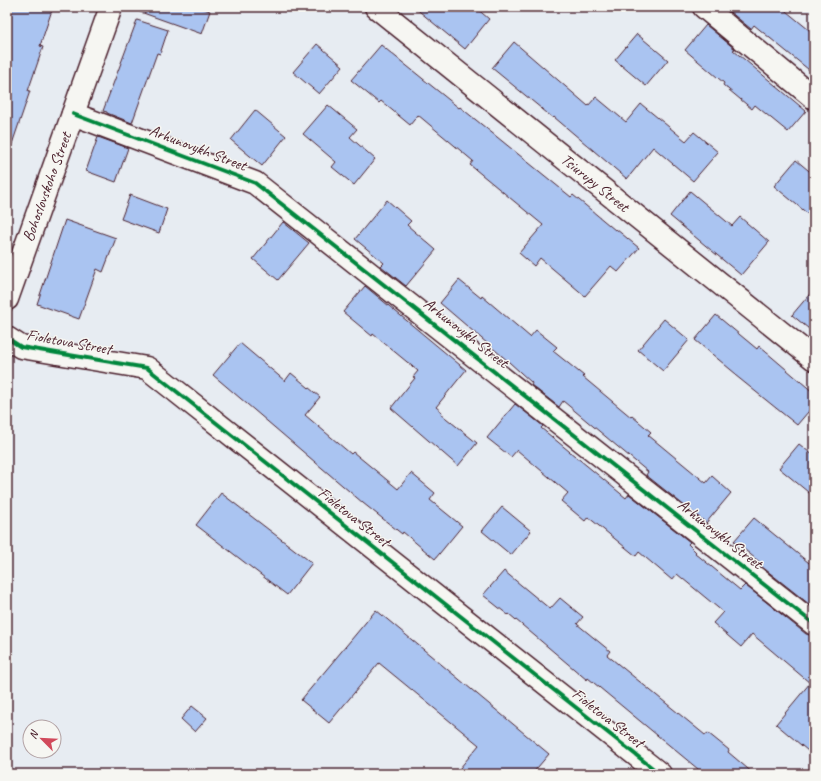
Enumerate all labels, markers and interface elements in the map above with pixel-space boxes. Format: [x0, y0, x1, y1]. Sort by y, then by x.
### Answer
street label: Arhunovykh Street [147, 120, 251, 176]
street label: Bohoslovskoho Street [18, 128, 77, 244]
street label: Tsiurupy Street [557, 149, 634, 218]
street label: Arhunovykh Street [420, 294, 514, 373]
street label: Fioletova Street [25, 325, 115, 360]
street label: Fioletova Street [314, 483, 396, 553]
street label: Arhunovykh Street [674, 495, 768, 574]
street label: Fioletova Street [568, 684, 650, 754]
north arrow [22, 719, 62, 759]
text: N [25, 727, 42, 741]

